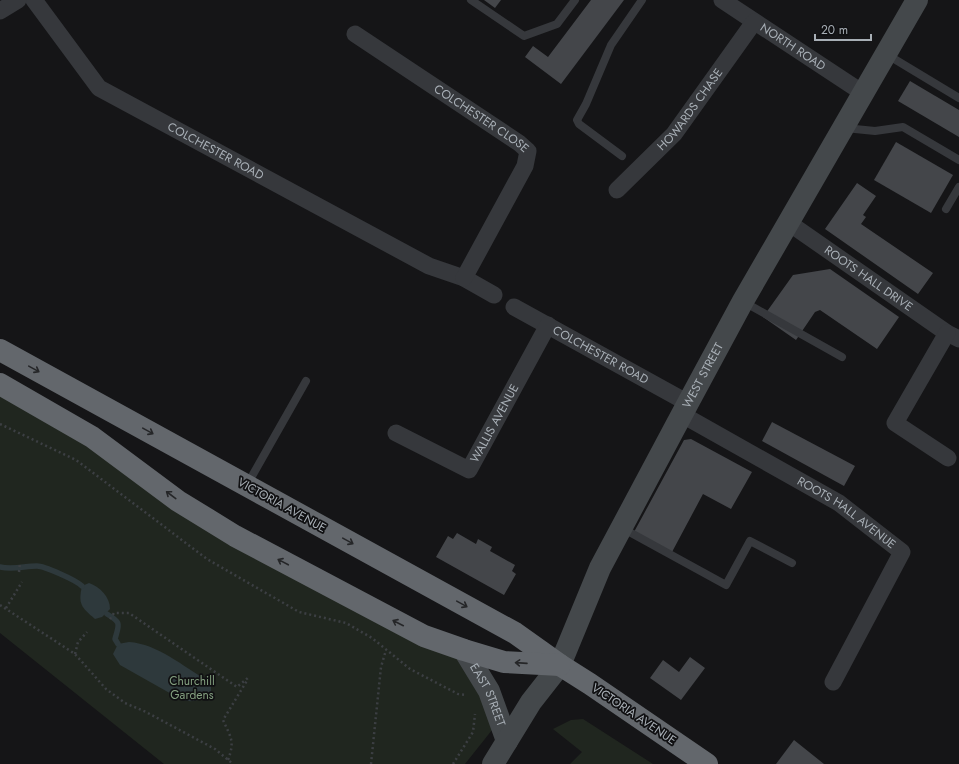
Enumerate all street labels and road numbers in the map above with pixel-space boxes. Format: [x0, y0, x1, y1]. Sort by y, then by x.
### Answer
street label: NORTH ROAD [757, 19, 829, 75]
street label: HOWARDS CHASE [653, 65, 727, 155]
street label: COLCHESTER CLOSE [430, 80, 533, 157]
street label: COLCHESTER ROAD [164, 118, 267, 184]
street label: ROOTS HALL DRIVE [821, 241, 917, 316]
street label: COLCHESTER ROAD [549, 321, 652, 389]
street label: WEST STREET [678, 339, 728, 411]
street label: WALLIS AVENUE [466, 381, 523, 466]
street label: ROOTS HALL AVENUE [794, 472, 900, 553]
street label: VICTORIA AVENUE [234, 473, 330, 537]
street label: EAST STREET [465, 660, 510, 729]
street label: VICTORIA AVENUE [588, 679, 680, 749]

